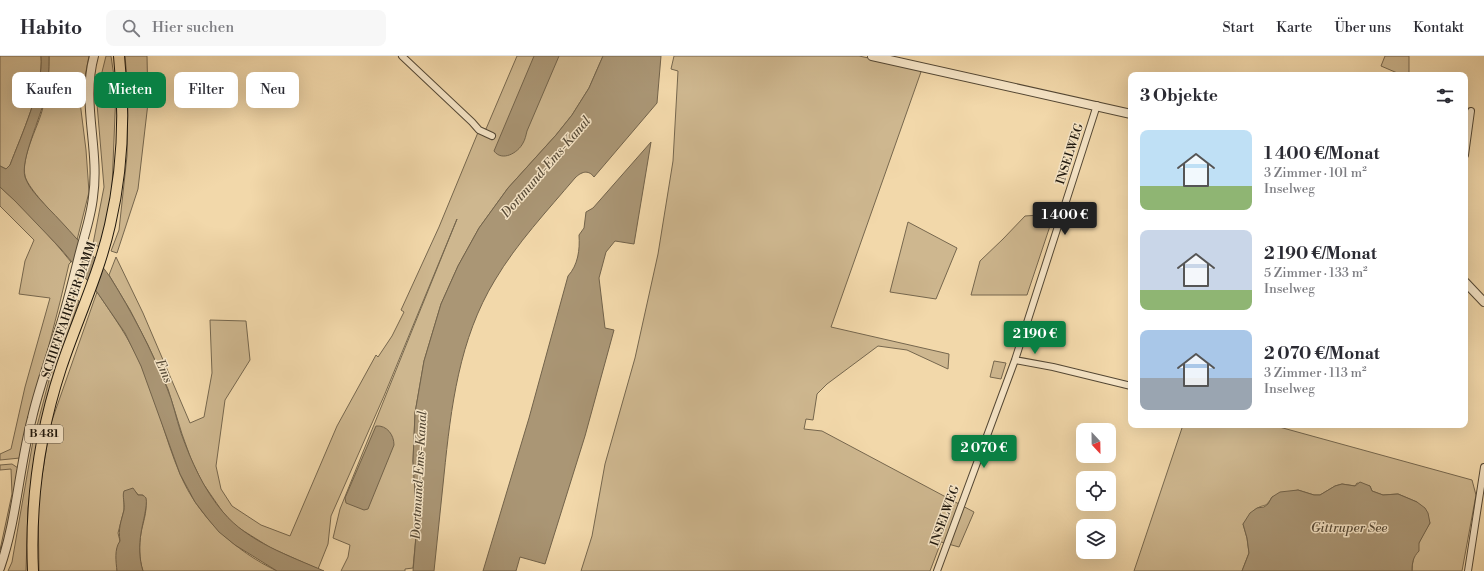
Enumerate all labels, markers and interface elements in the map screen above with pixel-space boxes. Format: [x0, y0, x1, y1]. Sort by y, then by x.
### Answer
search box [106, 10, 386, 46]
text: Habito [20, 16, 82, 40]
icon: search [120, 17, 142, 39]
text: Hier suchen [152, 18, 234, 37]
text: Start [1222, 19, 1254, 37]
text: Karte [1276, 19, 1312, 37]
text: Über uns [1334, 19, 1391, 37]
text: Kontakt [1413, 19, 1464, 37]
chip: Kaufen [12, 72, 86, 108]
chip: Mieten [94, 72, 166, 108]
chip: Filter [174, 72, 238, 108]
chip: Neu [246, 72, 299, 108]
text: 3 Objekte [1140, 85, 1218, 107]
icon: filters [1434, 85, 1456, 107]
water label: Dortmund-Ems-Kanal [497, 113, 595, 222]
street label: INSELWEG [1053, 121, 1087, 187]
text: 1 400 €/Monat [1264, 143, 1379, 165]
icon: home [1172, 146, 1220, 194]
text: 3 Zimmer · 101 m² [1264, 165, 1367, 181]
text: Inselweg [1264, 181, 1315, 197]
pin: 1 400 € [1028, 202, 1102, 236]
text: 1 400 € [1042, 207, 1088, 223]
street label: SCHIFFFAHRTER DAMM [38, 239, 100, 380]
text: 2 190 €/Monat [1264, 243, 1377, 265]
icon: home [1172, 246, 1220, 294]
text: 5 Zimmer · 133 m² [1264, 265, 1368, 281]
text: Inselweg [1264, 281, 1315, 297]
pin: 2 190 € [998, 321, 1072, 355]
text: 2 190 € [1013, 326, 1057, 342]
text: 2 070 €/Monat [1264, 343, 1380, 365]
icon: home [1172, 346, 1220, 394]
water label: Ems [151, 356, 176, 385]
text: 3 Zimmer · 113 m² [1264, 365, 1367, 381]
text: Inselweg [1264, 381, 1315, 397]
water label: Dortmund-Ems-Kanal [408, 410, 430, 541]
north arrow [1076, 423, 1116, 463]
map controls [1076, 423, 1116, 559]
road number: B 481 [25, 425, 63, 443]
pin: 2 070 € [947, 435, 1021, 469]
text: 2 070 € [961, 440, 1007, 456]
button: locate [1076, 471, 1116, 511]
street label: INSELWEG [927, 483, 963, 548]
button: layers [1076, 519, 1116, 559]
water label: Gittruper See [1311, 520, 1387, 536]

